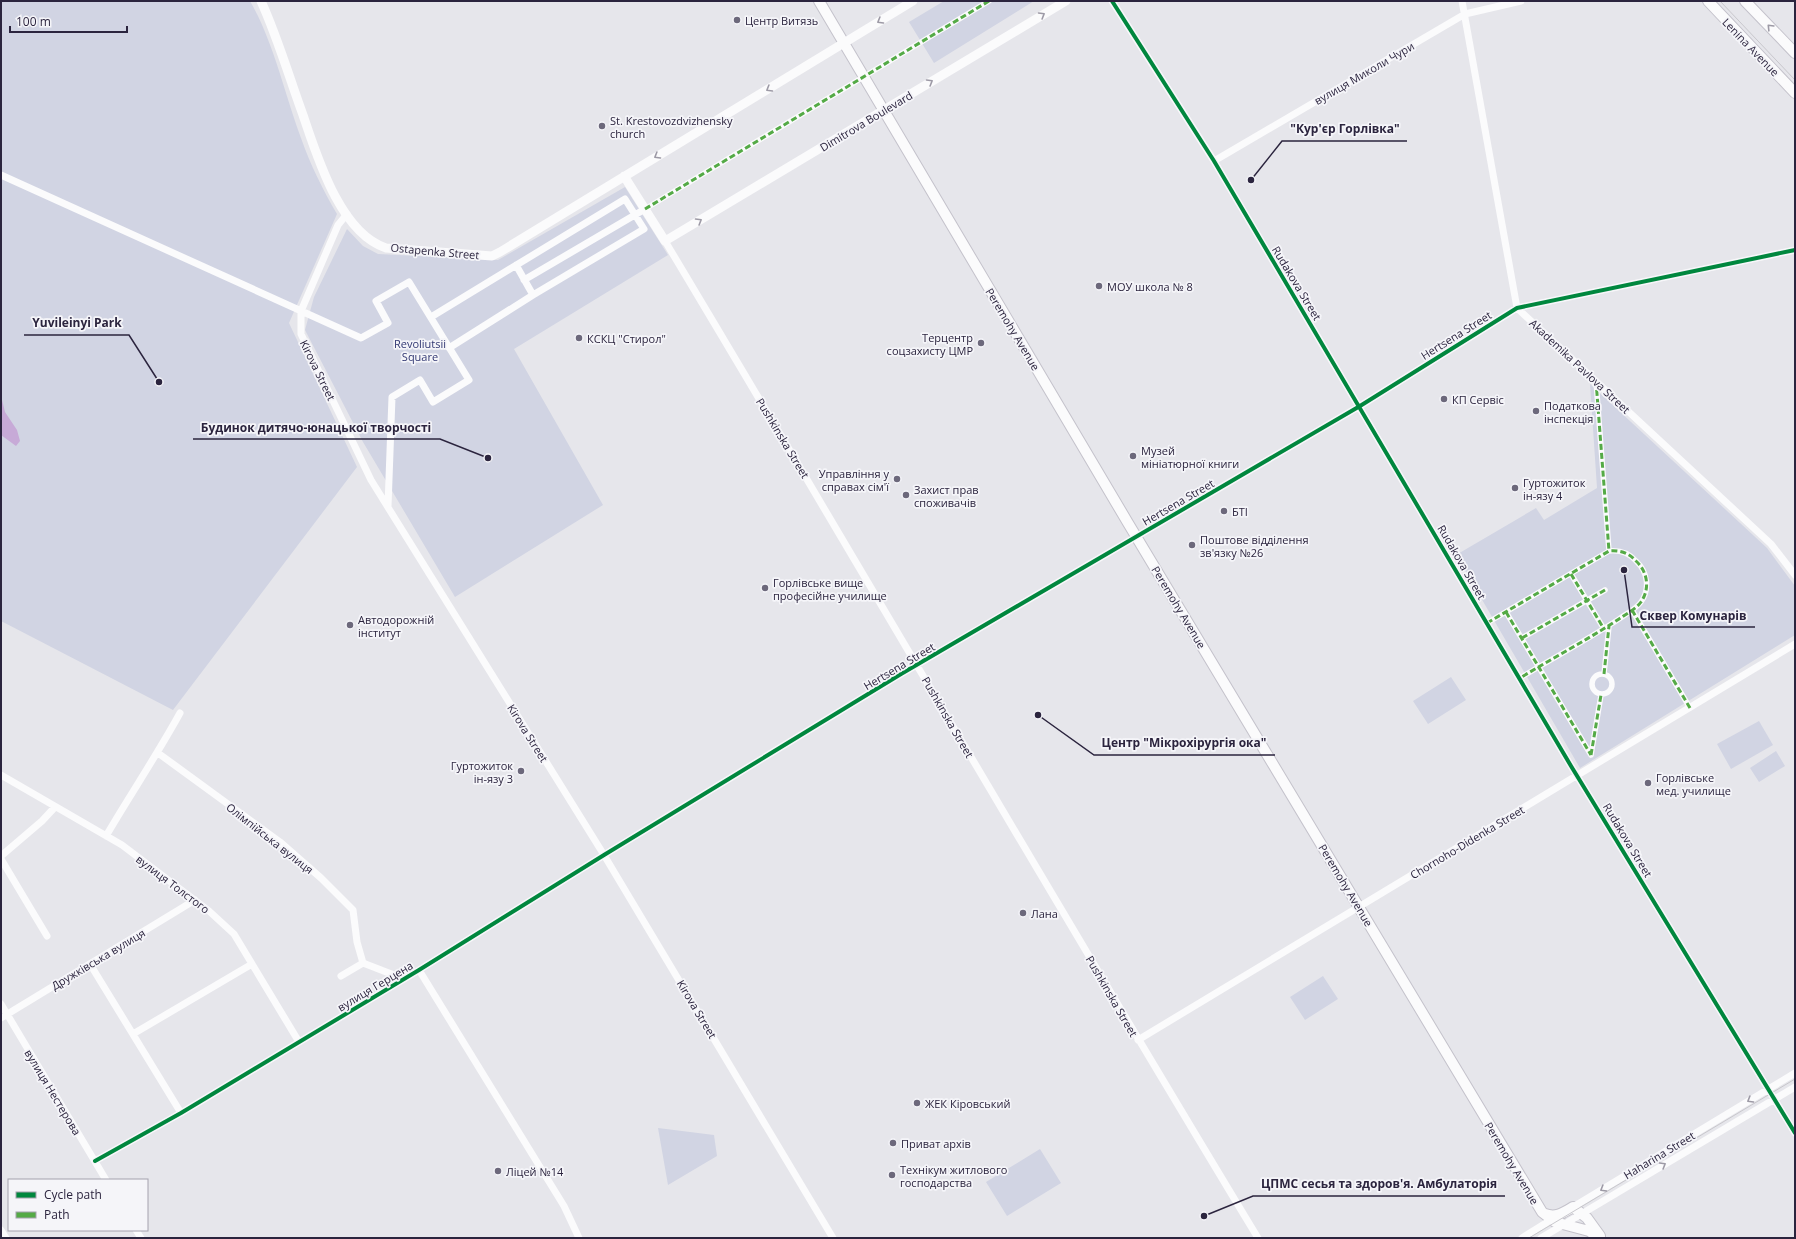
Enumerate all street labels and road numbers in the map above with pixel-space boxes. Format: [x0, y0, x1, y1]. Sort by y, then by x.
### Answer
street label: Lenina Avenue [1719, 15, 1783, 79]
street label: вулиця Миколи Чури [1311, 38, 1417, 108]
street label: Dimitrova Boulevard [817, 87, 915, 155]
street label: Ostapenka Street [390, 240, 480, 262]
street label: Rudakova Street [1269, 243, 1325, 323]
street label: Peremohy Avenue [982, 285, 1044, 373]
street label: Hertsena Street [1418, 307, 1494, 363]
street label: Akademika Pavlova Street [1527, 315, 1634, 417]
street label: Kirova Street [297, 337, 339, 403]
street label: Pushkinska Street [753, 395, 813, 481]
street label: Hertsena Street [1139, 475, 1217, 529]
street label: Rudakova Street [1435, 522, 1490, 602]
street label: Peremohy Avenue [1148, 563, 1210, 651]
street label: Hertsena Street [861, 639, 937, 693]
street label: Pushkinska Street [919, 674, 977, 760]
street label: Kirova Street [504, 701, 552, 765]
street label: Олімпійська вулиця [223, 799, 317, 877]
street label: Rudakova Street [1600, 800, 1656, 880]
street label: Chornoho-Didenka Street [1407, 802, 1527, 882]
street label: Peremohy Avenue [1315, 841, 1377, 929]
street label: вулиця Толстого [133, 851, 213, 917]
street label: Дружківська вулиця [48, 925, 148, 993]
street label: Pushkinska Street [1083, 953, 1141, 1039]
street label: вулиця Герцена [334, 957, 416, 1015]
street label: Kirova Street [674, 977, 720, 1041]
street label: вулиця Нестерова [21, 1046, 85, 1138]
street label: Peremohy Avenue [1481, 1119, 1543, 1207]
street label: Haharina Street [1621, 1128, 1698, 1182]

